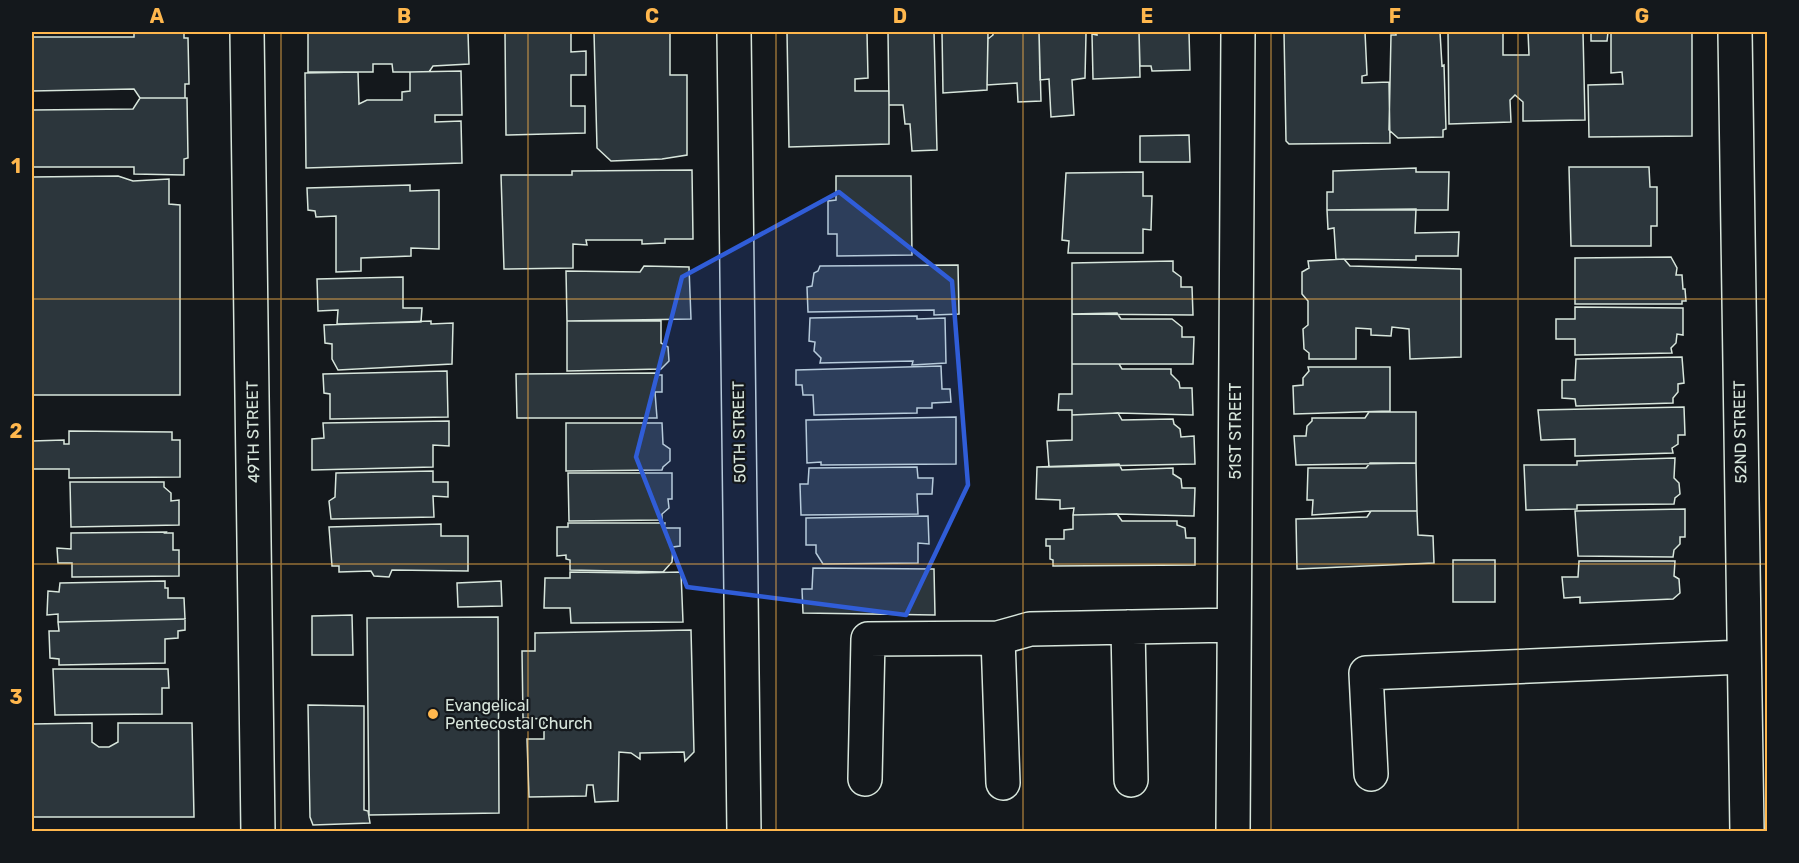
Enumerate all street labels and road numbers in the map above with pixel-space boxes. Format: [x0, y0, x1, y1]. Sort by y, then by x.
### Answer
street label: 52ND STREET [1730, 380, 1750, 484]
street label: 49TH STREET [243, 381, 263, 483]
street label: 50TH STREET [729, 381, 749, 483]
street label: 51ST STREET [1226, 383, 1245, 479]

